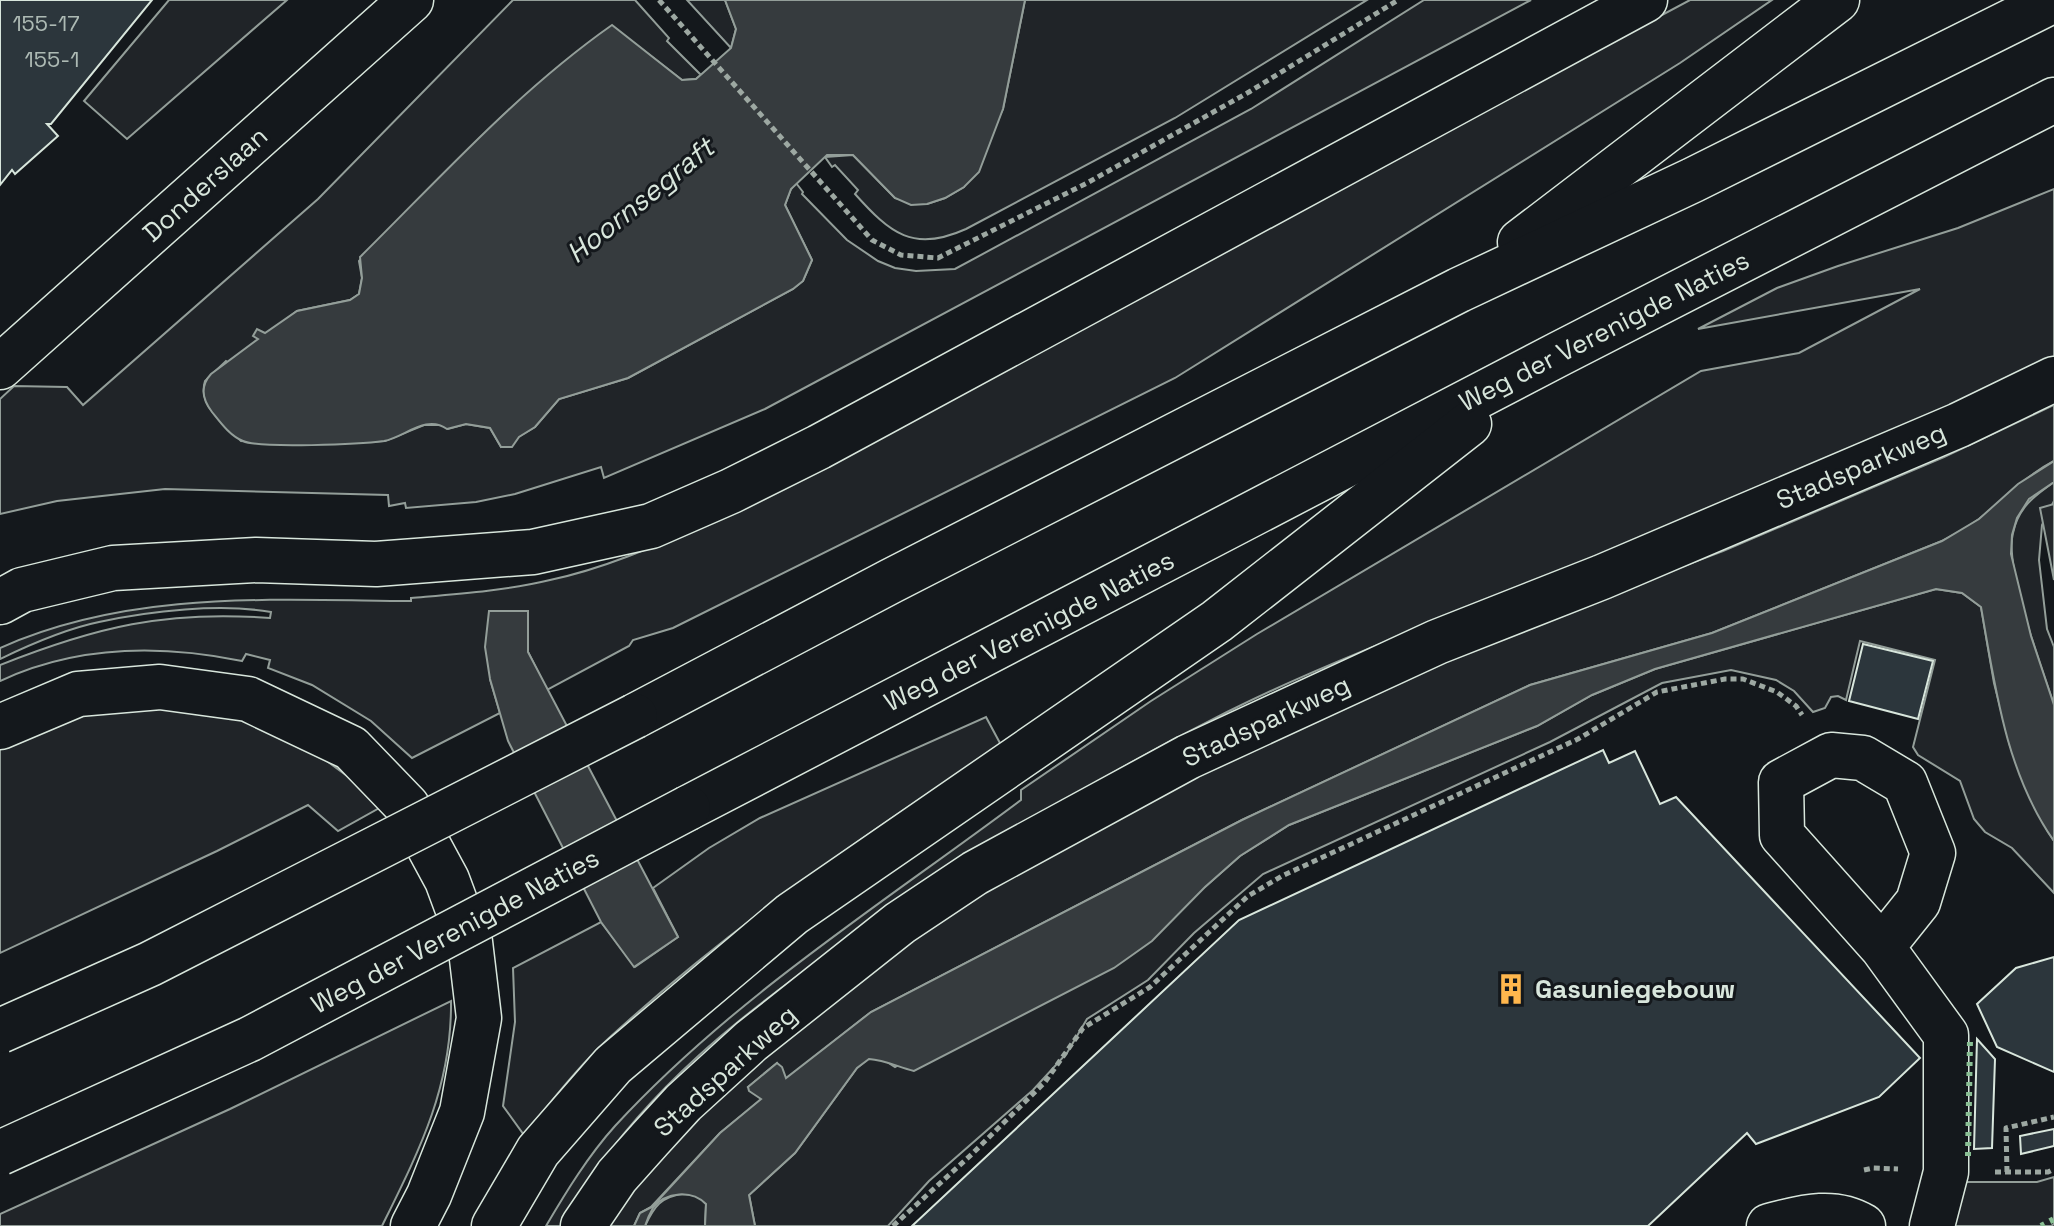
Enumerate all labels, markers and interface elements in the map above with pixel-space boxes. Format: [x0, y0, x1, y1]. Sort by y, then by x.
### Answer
house number: 155-17 [12, 9, 80, 37]
house number: 155-1 [25, 45, 79, 73]
street label: Donderslaan [135, 119, 275, 249]
water label: Hoornsegraft [559, 127, 724, 271]
street label: Weg der Verenigde Naties [1453, 243, 1755, 419]
street label: Stadsparkweg [1771, 415, 1951, 517]
street label: Weg der Verenigde Naties [878, 543, 1180, 719]
street label: Stadsparkweg [1177, 667, 1355, 775]
street label: Weg der Verenigde Naties [305, 841, 605, 1021]
building icon: Gasuniegebouw [1494, 972, 1528, 1006]
place label: Gasuniegebouw [1535, 972, 1735, 1006]
street label: Stadsparkweg [646, 998, 804, 1144]

